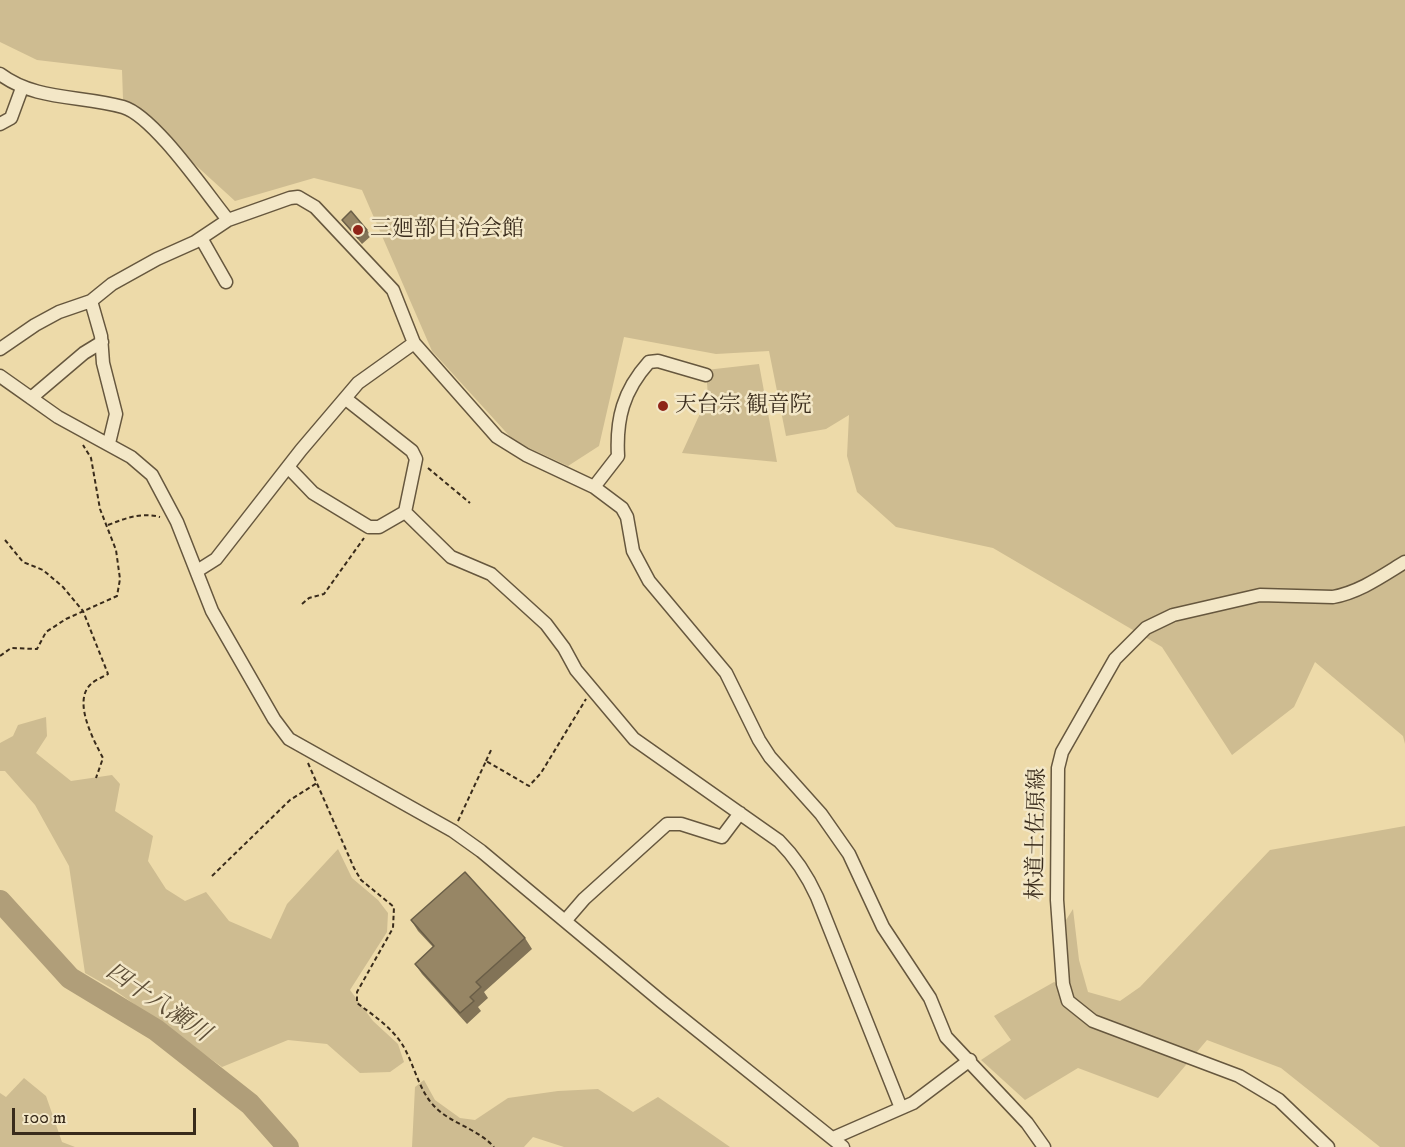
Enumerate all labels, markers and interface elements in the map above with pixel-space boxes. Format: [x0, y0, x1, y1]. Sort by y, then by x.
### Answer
place label: 三廻部自治会館 [370, 217, 524, 243]
marker: 三廻部自治会館 [351, 223, 365, 237]
place label: 天台宗 観音院 [675, 393, 812, 419]
marker: 天台宗 観音院 [656, 399, 670, 413]
street label: 林道土佐原線 [1024, 768, 1052, 900]
water label: 四十八瀬川 [99, 959, 215, 1049]
scale bar [15, 1096, 200, 1134]
text: 100 m [23, 1107, 66, 1129]

